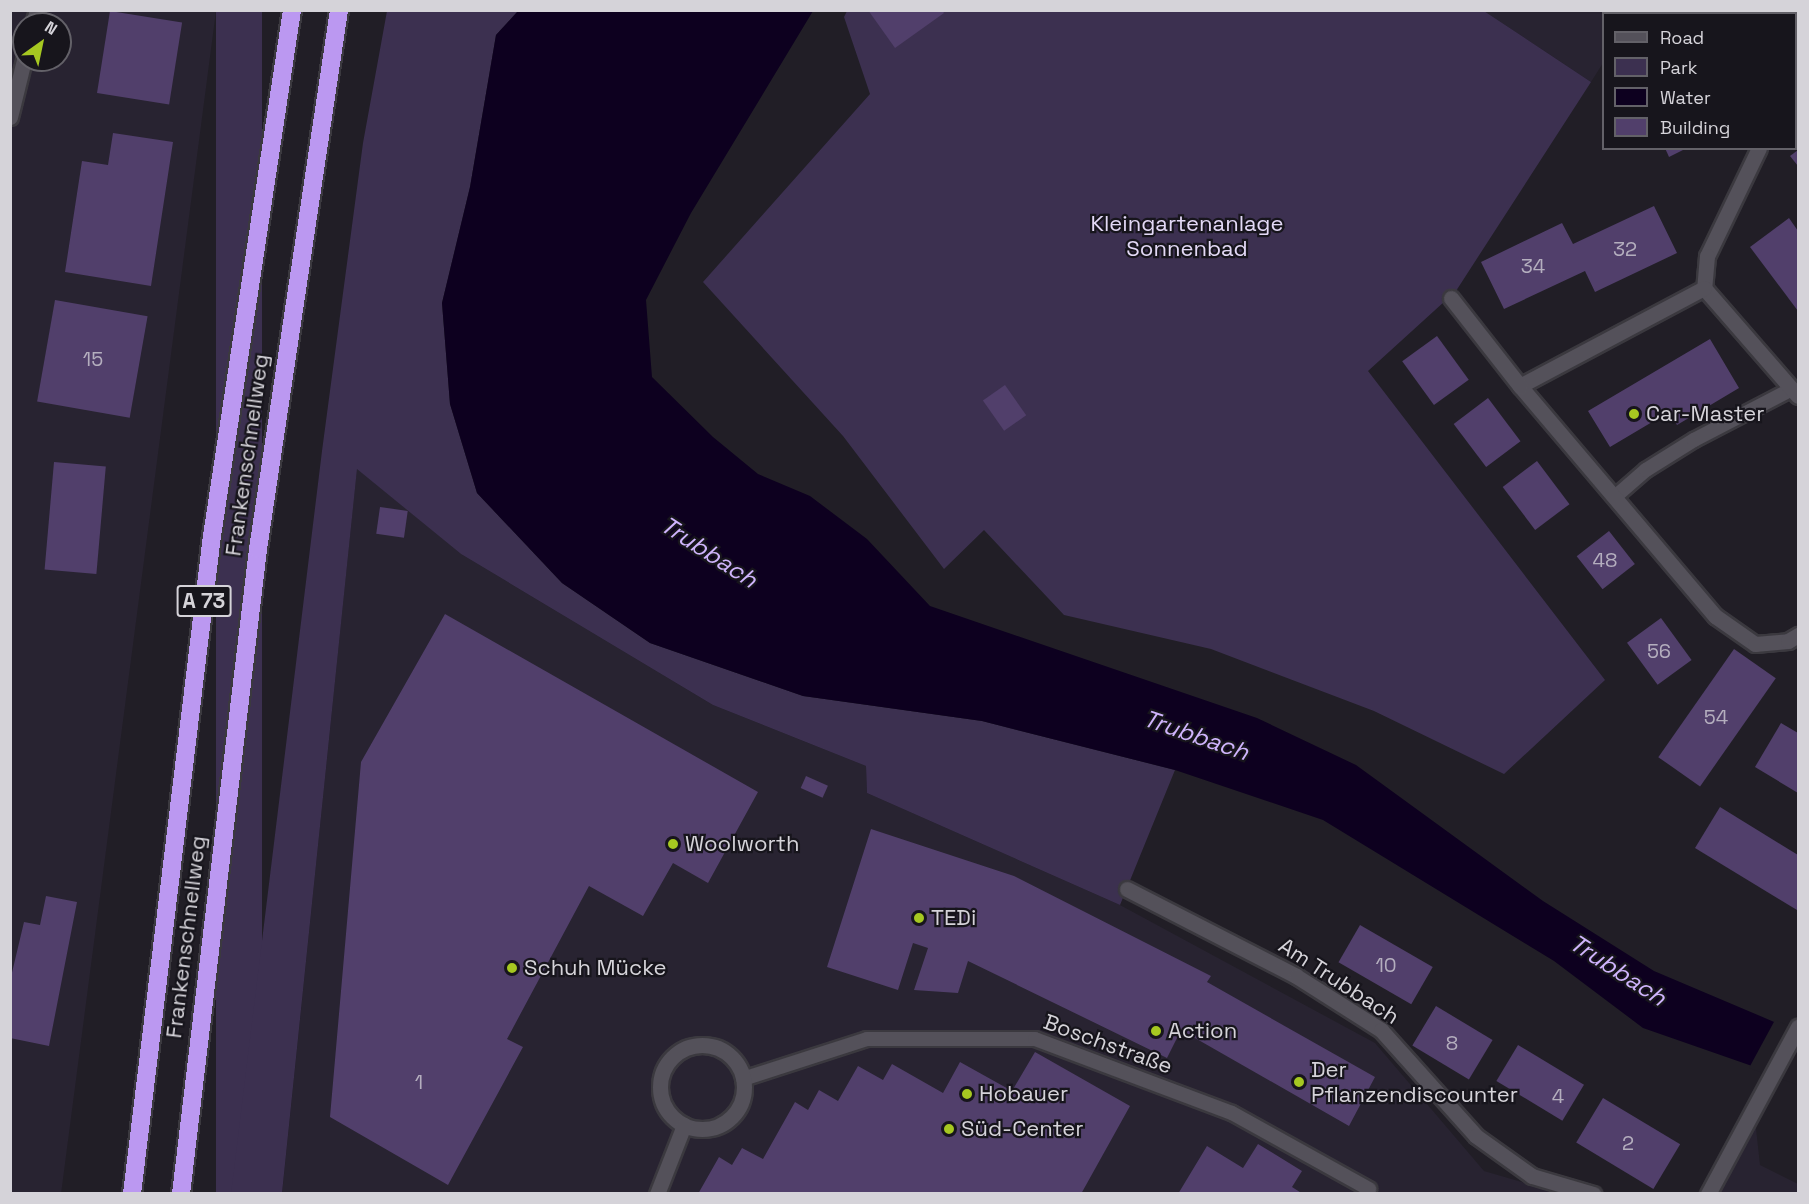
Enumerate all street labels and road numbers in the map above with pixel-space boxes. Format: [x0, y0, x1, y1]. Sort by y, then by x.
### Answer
street label: Frankenschnellweg [220, 352, 274, 558]
road number: A 73 [176, 583, 232, 619]
street label: Frankenschnellweg [160, 834, 212, 1040]
street label: Am Trubbach [1274, 932, 1404, 1030]
street label: Boschstraße [1040, 1008, 1176, 1080]

